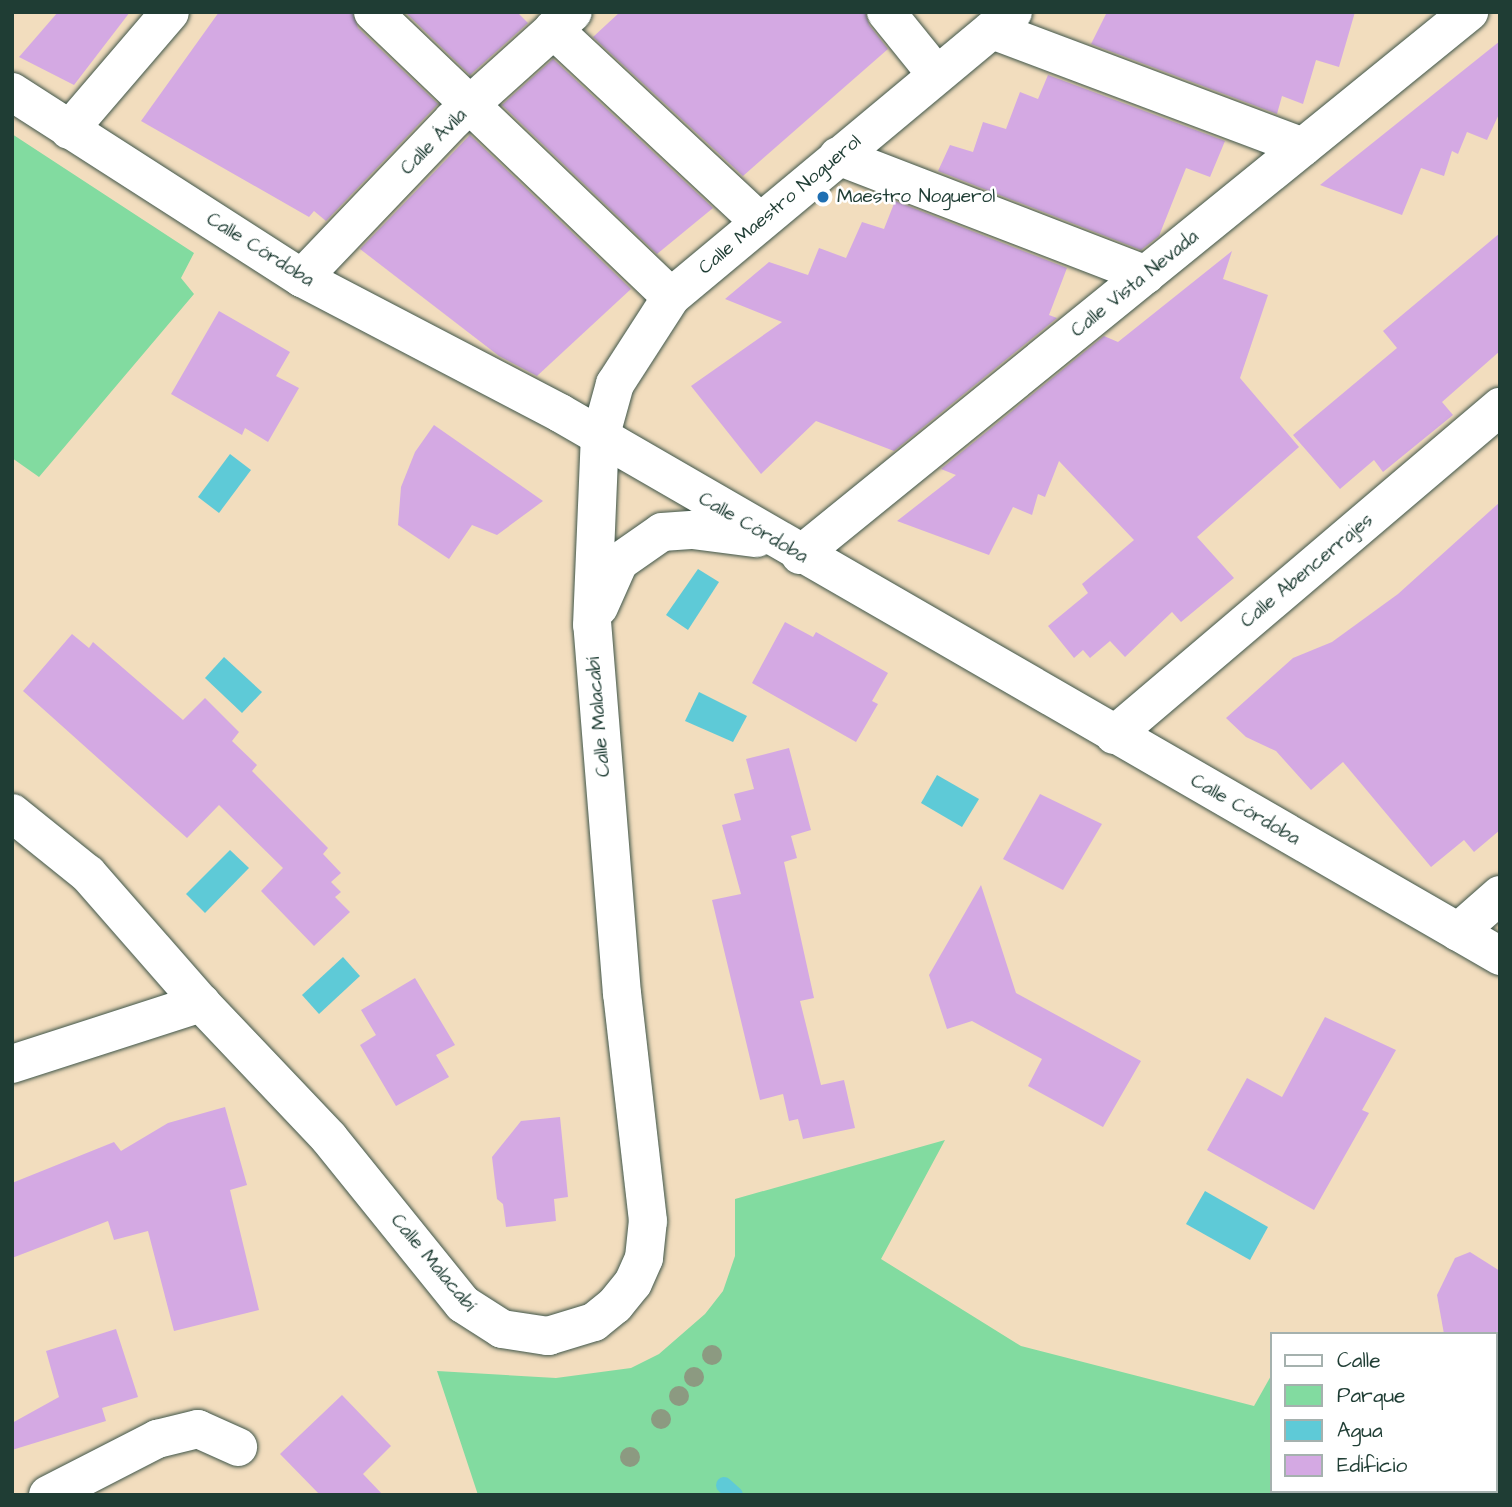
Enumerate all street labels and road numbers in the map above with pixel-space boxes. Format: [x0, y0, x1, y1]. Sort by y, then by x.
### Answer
street label: Calle Ávila [396, 104, 472, 180]
street label: Calle Maestro Noguerol [694, 130, 866, 280]
street label: Calle Córdoba [202, 208, 318, 292]
street label: Calle Vista Nevada [1067, 226, 1203, 342]
street label: Calle Córdoba [694, 488, 812, 568]
street label: Calle Abencerrajes [1236, 509, 1378, 633]
street label: Calle Malacabí [582, 656, 616, 778]
street label: Calle Córdoba [1186, 770, 1304, 850]
street label: Calle Malacabí [386, 1210, 480, 1316]

